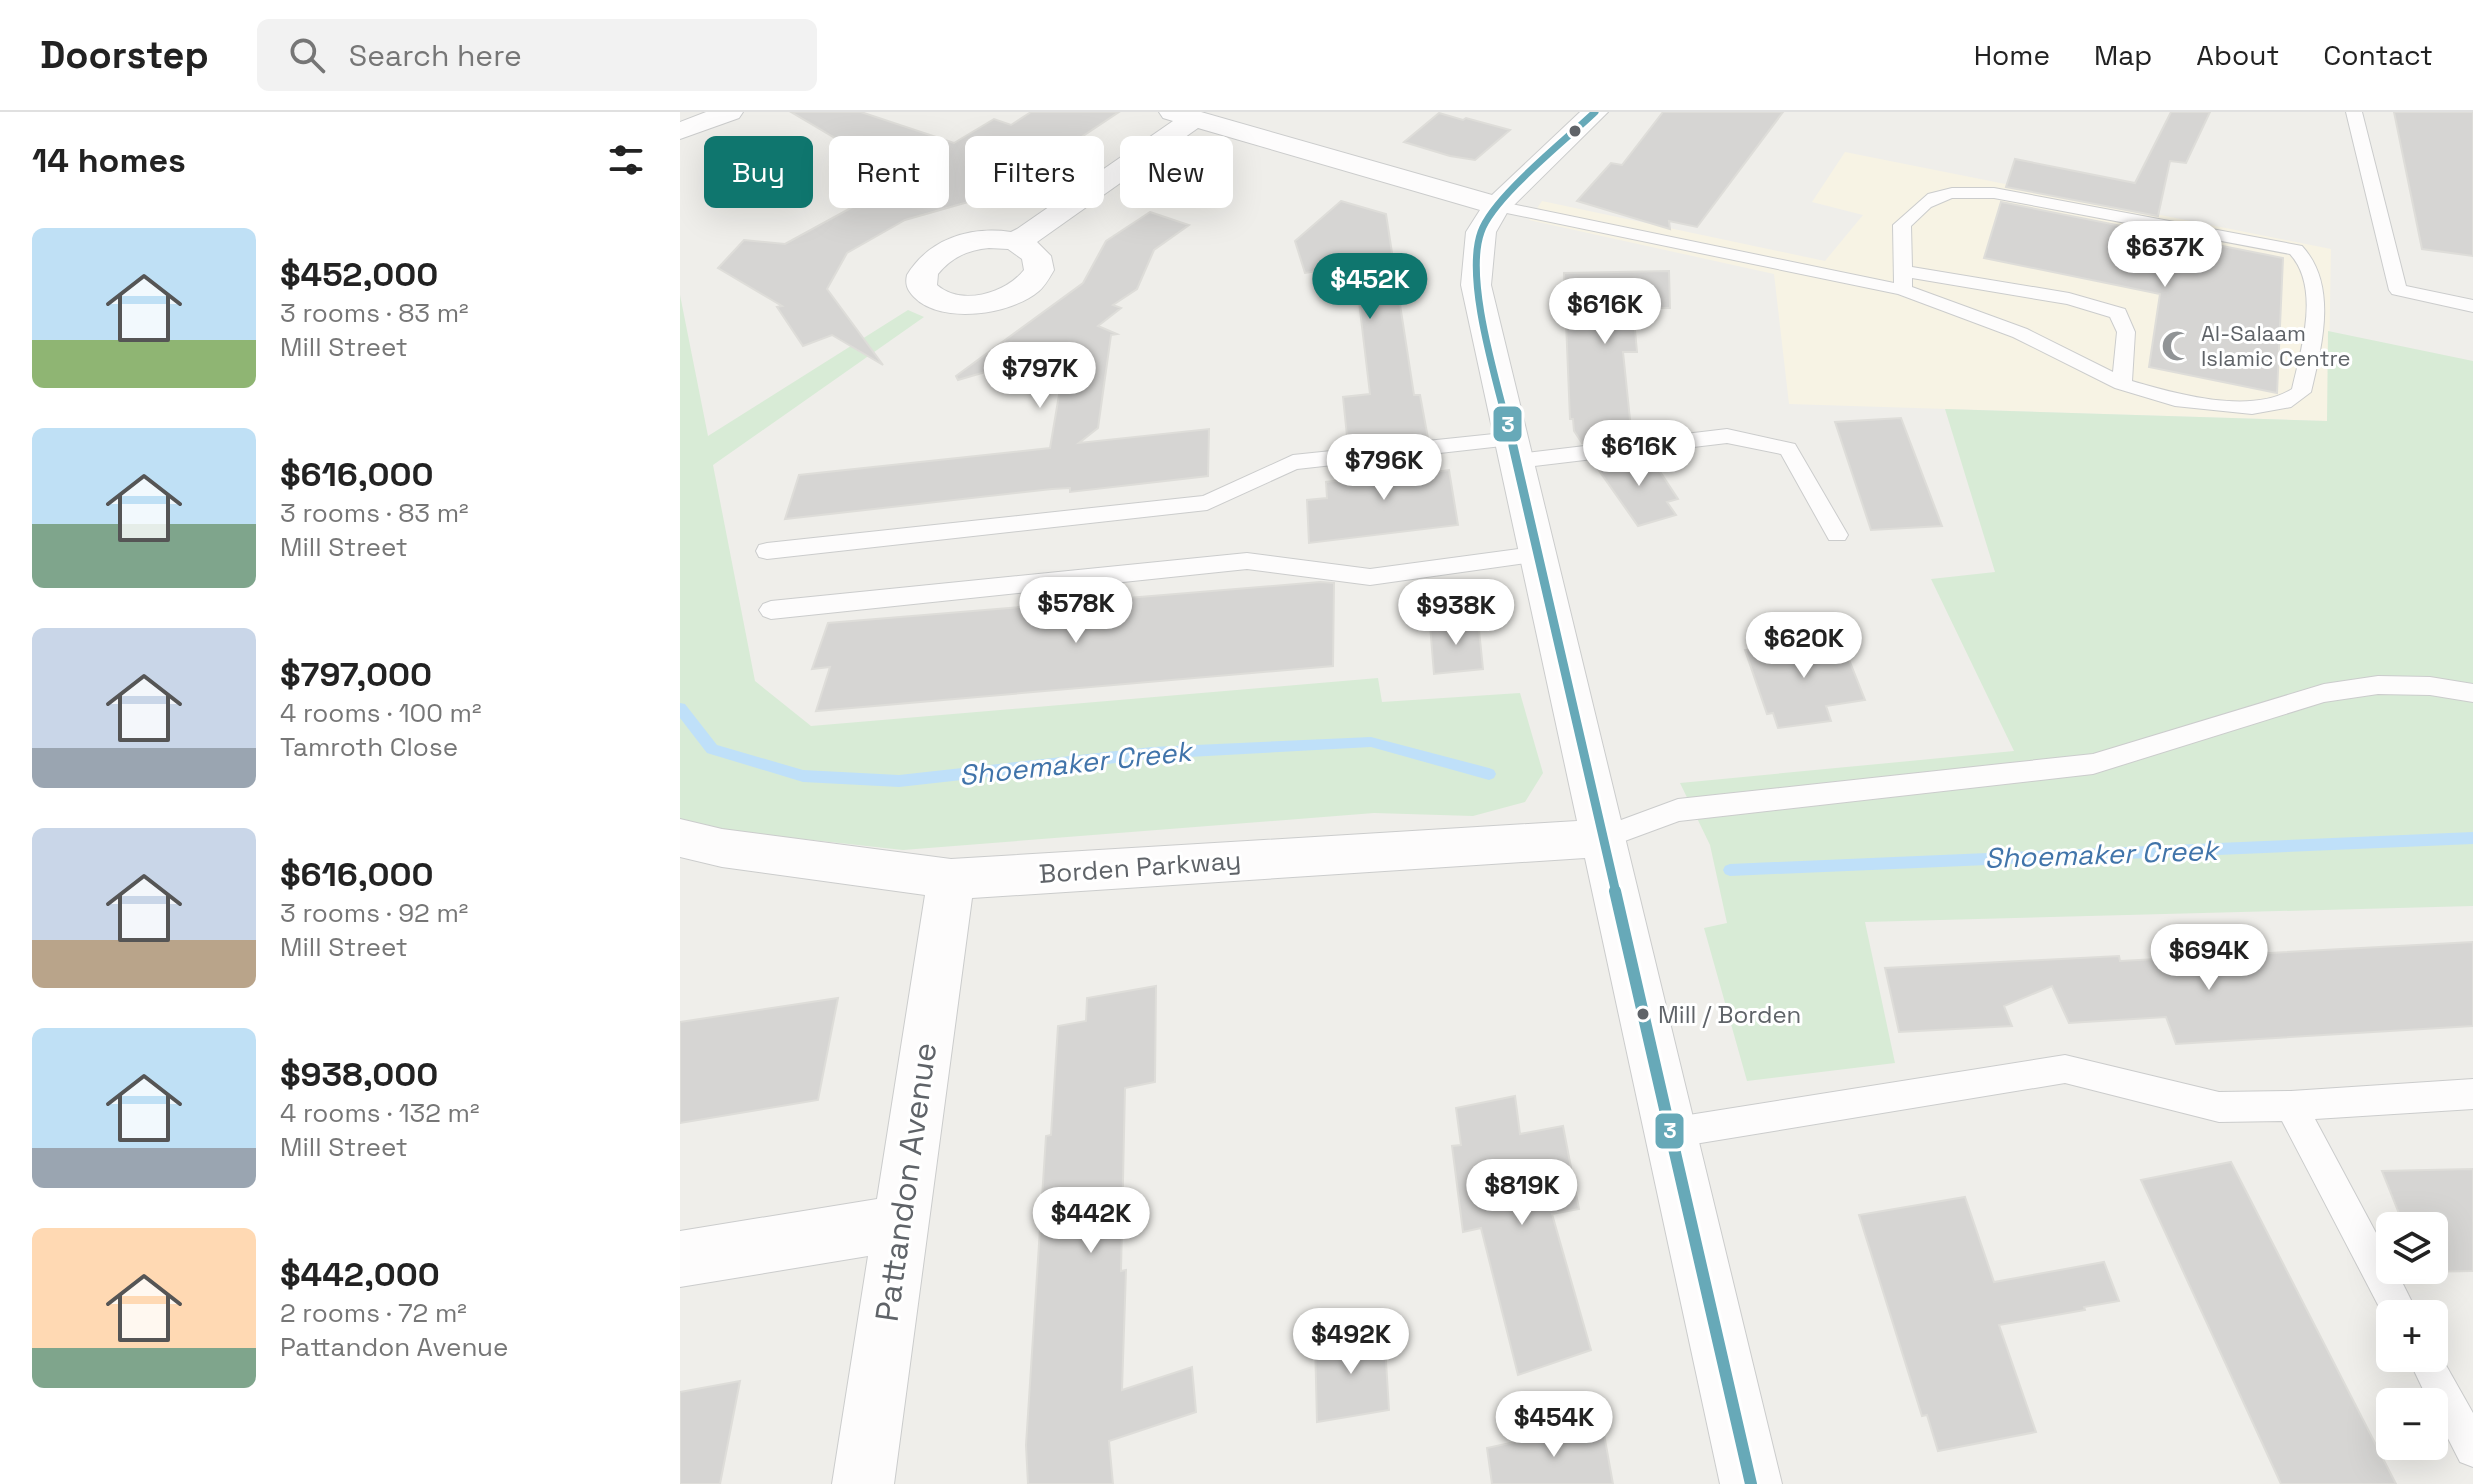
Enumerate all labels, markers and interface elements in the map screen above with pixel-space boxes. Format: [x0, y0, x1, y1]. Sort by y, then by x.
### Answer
search box [257, 19, 817, 91]
text: Doorstep [40, 31, 209, 79]
icon: search [285, 33, 329, 77]
text: Search here [349, 36, 522, 75]
text: Home [1974, 37, 2050, 73]
text: Map [2094, 37, 2152, 73]
text: About [2196, 37, 2279, 73]
text: Contact [2323, 37, 2433, 73]
unlabelled marker [1567, 123, 1583, 139]
chip: Buy [704, 136, 813, 208]
chip: Rent [829, 136, 949, 208]
chip: Filters [965, 136, 1104, 208]
chip: New [1120, 136, 1233, 208]
icon: filters [604, 138, 648, 182]
text: 14 homes [32, 139, 186, 182]
pin: $637K [2109, 221, 2221, 289]
text: $637K [2126, 230, 2204, 264]
text: $452,000 [280, 253, 438, 296]
pin: $452K [1314, 253, 1426, 321]
icon: home [96, 260, 192, 356]
text: $452K [1330, 262, 1410, 296]
pin: $616K [1549, 278, 1661, 346]
text: $616K [1567, 287, 1643, 321]
text: 3 rooms · 83 m² [280, 296, 469, 330]
place label: Al-Salaam Islamic Centre [2201, 319, 2351, 372]
mosque icon: Al-Salaam Islamic Centre [2160, 329, 2194, 363]
text: Mill Street [280, 330, 408, 364]
pin: $797K [984, 342, 1096, 410]
text: $797K [1002, 351, 1078, 385]
line badge: 3 [1492, 405, 1523, 443]
text: 3 [1501, 410, 1515, 438]
pin: $616K [1583, 420, 1695, 488]
text: $616K [1601, 429, 1677, 463]
pin: $796K [1328, 434, 1440, 502]
text: $796K [1345, 443, 1423, 477]
text: $616,000 [280, 453, 433, 496]
icon: home [96, 460, 192, 556]
text: 3 rooms · 83 m² [280, 496, 469, 530]
text: Mill Street [280, 530, 408, 564]
pin: $578K [1020, 577, 1132, 645]
pin: $938K [1400, 579, 1512, 647]
text: $578K [1037, 586, 1115, 620]
text: $938K [1416, 588, 1496, 622]
pin: $620K [1748, 612, 1860, 680]
text: $620K [1764, 621, 1844, 655]
text: $797,000 [280, 653, 432, 696]
icon: home [96, 660, 192, 756]
text: 4 rooms · 100 m² [280, 696, 481, 730]
text: Tamroth Close [280, 730, 458, 764]
water label: Shoemaker Creek [957, 733, 1196, 793]
water label: Shoemaker Creek [1984, 832, 2221, 876]
street label: Borden Parkway [1038, 843, 1242, 891]
text: $616,000 [280, 853, 433, 896]
icon: home [96, 860, 192, 956]
text: 3 rooms · 92 m² [280, 896, 468, 930]
pin: $694K [2153, 924, 2265, 992]
text: Mill Street [280, 930, 408, 964]
text: $694K [2169, 933, 2249, 967]
place label: Mill / Borden [1658, 999, 1801, 1030]
marker: Mill / Borden [1635, 1006, 1651, 1022]
street label: Pattandon Avenue [867, 1040, 945, 1324]
text: $938,000 [280, 1053, 438, 1096]
icon: home [96, 1060, 192, 1156]
text: 4 rooms · 132 m² [280, 1096, 480, 1130]
line badge: 3 [1654, 1112, 1685, 1150]
text: 3 [1663, 1116, 1677, 1144]
text: Mill Street [280, 1130, 408, 1164]
pin: $819K [1466, 1159, 1578, 1227]
text: $819K [1484, 1168, 1560, 1202]
pin: $442K [1035, 1187, 1147, 1255]
text: $442K [1051, 1196, 1131, 1230]
map controls [2376, 1212, 2448, 1460]
button: layers [2376, 1212, 2448, 1284]
text: $442,000 [280, 1253, 440, 1296]
icon: home [96, 1260, 192, 1356]
text: 2 rooms · 72 m² [280, 1296, 467, 1330]
button: + [2376, 1300, 2448, 1372]
pin: $492K [1295, 1308, 1407, 1376]
text: $492K [1311, 1317, 1391, 1351]
text: Pattandon Avenue [280, 1330, 508, 1364]
button: − [2376, 1388, 2448, 1460]
pin: $454K [1498, 1391, 1610, 1459]
text: $454K [1514, 1400, 1594, 1434]

